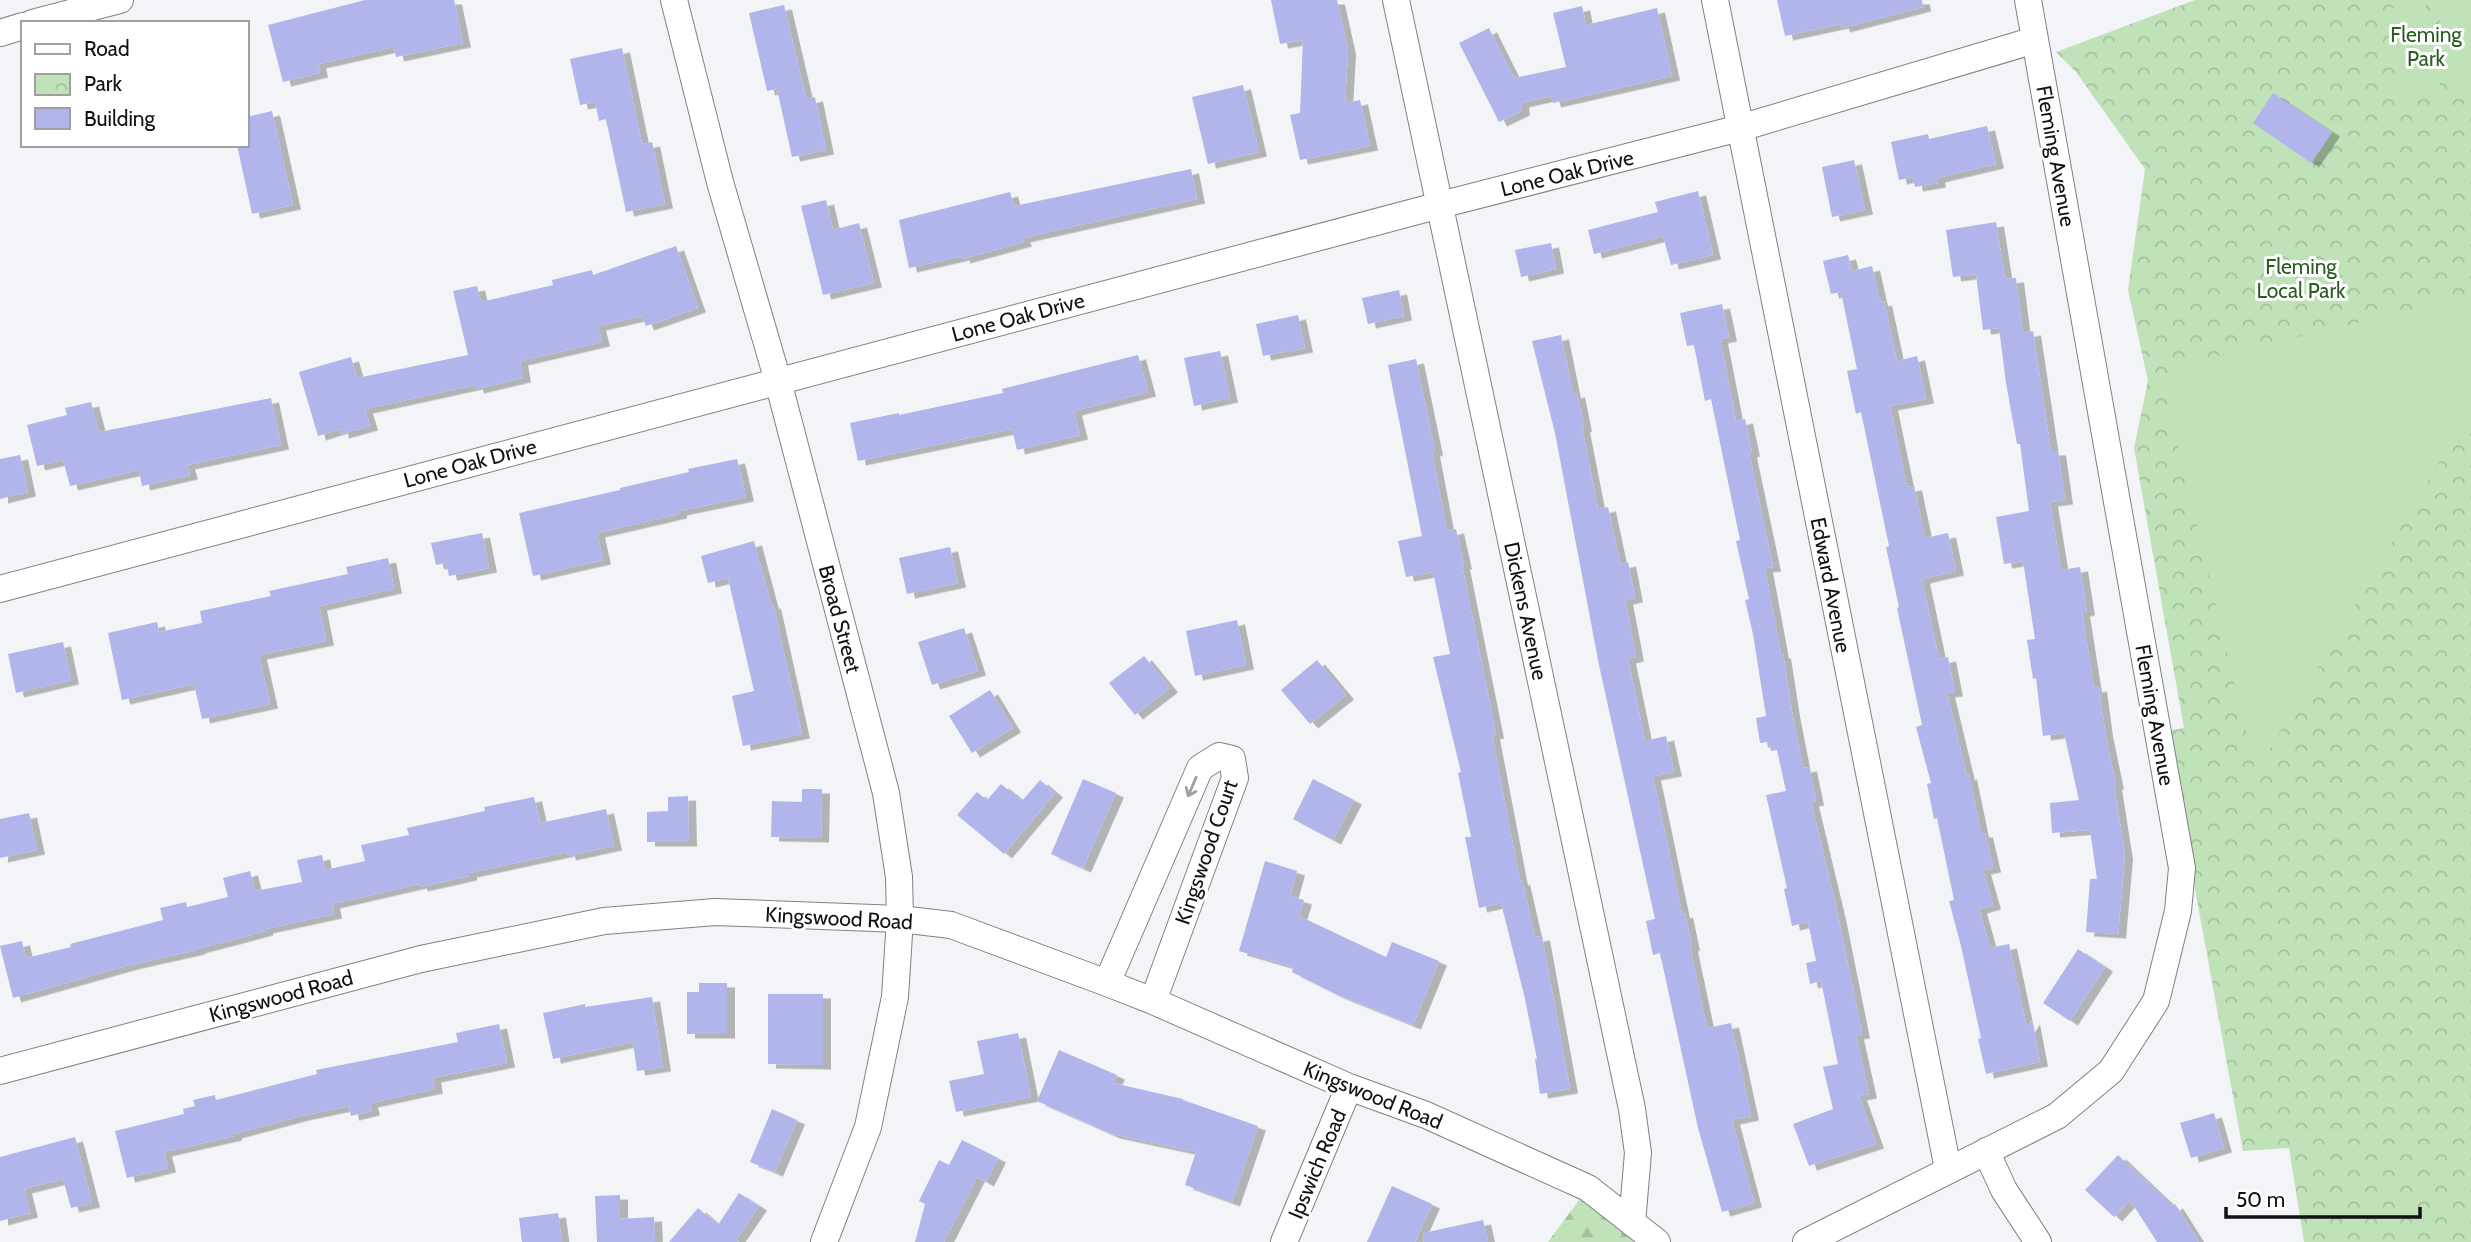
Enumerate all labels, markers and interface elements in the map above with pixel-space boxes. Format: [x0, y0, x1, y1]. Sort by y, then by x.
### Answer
legend [21, 21, 248, 147]
park label: Fleming Park [2390, 22, 2462, 71]
text: Road [84, 36, 130, 61]
text: Park [84, 71, 122, 96]
street label: Fleming Avenue [2031, 83, 2081, 229]
text: Building [84, 106, 156, 131]
street label: Lone Oak Drive [1498, 144, 1636, 202]
park label: Fleming Local Park [2257, 254, 2346, 303]
street label: Lone Oak Drive [949, 287, 1087, 347]
street label: Lone Oak Drive [401, 433, 539, 493]
street label: Edward Avenue [1806, 515, 1856, 655]
street label: Dickens Avenue [1499, 540, 1553, 683]
street label: Broad Street [814, 562, 866, 676]
street label: Fleming Avenue [2130, 642, 2180, 788]
street label: Kingswood Court [1170, 776, 1242, 928]
one-way arrow [1185, 776, 1198, 798]
street label: Kingswood Road [765, 902, 913, 934]
street label: Kingswood Road [206, 965, 356, 1027]
street label: Kingswood Road [1300, 1056, 1446, 1134]
street label: Ipswich Road [1283, 1106, 1351, 1222]
scale bar [2226, 1176, 2420, 1220]
text: 50 m [2236, 1187, 2285, 1212]

